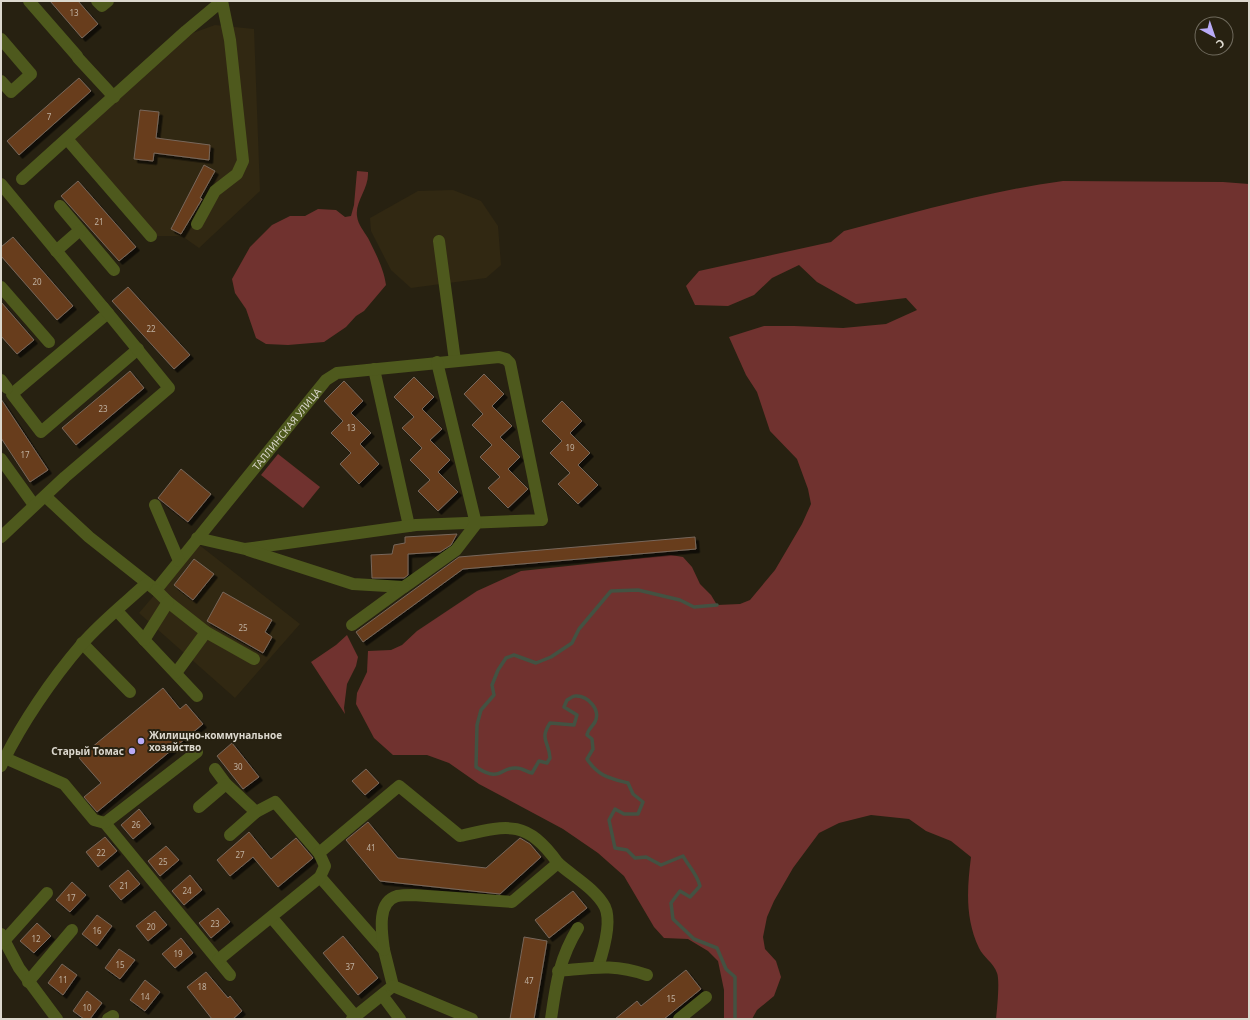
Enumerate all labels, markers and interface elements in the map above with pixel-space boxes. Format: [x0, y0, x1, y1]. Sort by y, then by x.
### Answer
house number: 13 [69, 7, 79, 18]
north arrow [1194, 16, 1234, 56]
text: С [1213, 36, 1228, 52]
house number: 7 [47, 111, 52, 122]
house number: 21 [94, 216, 104, 227]
house number: 20 [32, 276, 42, 287]
house number: 22 [146, 323, 156, 334]
street label: ТАЛЛИНСКАЯ УЛИЦА [249, 384, 324, 473]
house number: 23 [98, 403, 108, 414]
house number: 13 [346, 422, 356, 433]
house number: 19 [565, 442, 575, 453]
house number: 17 [20, 449, 30, 460]
house number: 25 [238, 622, 248, 633]
place label: Жилищно-коммунальное хозяйство [149, 728, 282, 754]
marker: Жилищно-коммунальное хозяйство [136, 736, 146, 746]
place label: Старый Томас [51, 744, 124, 758]
marker: Старый Томас [127, 746, 137, 756]
house number: 30 [233, 761, 243, 772]
house number: 26 [131, 819, 141, 830]
house number: 41 [366, 842, 376, 853]
house number: 22 [96, 847, 106, 858]
house number: 27 [235, 849, 245, 860]
house number: 25 [158, 856, 168, 867]
house number: 21 [119, 880, 129, 891]
house number: 24 [182, 885, 192, 896]
house number: 17 [66, 892, 76, 903]
house number: 23 [210, 918, 220, 929]
house number: 20 [146, 921, 156, 932]
house number: 16 [92, 925, 102, 936]
house number: 12 [31, 933, 41, 944]
house number: 19 [173, 948, 183, 959]
house number: 15 [115, 959, 125, 970]
house number: 37 [345, 961, 355, 972]
house number: 11 [58, 974, 68, 985]
house number: 47 [524, 975, 534, 986]
house number: 18 [197, 981, 207, 992]
house number: 14 [140, 991, 150, 1002]
house number: 15 [666, 993, 676, 1004]
house number: 10 [82, 1002, 92, 1013]

